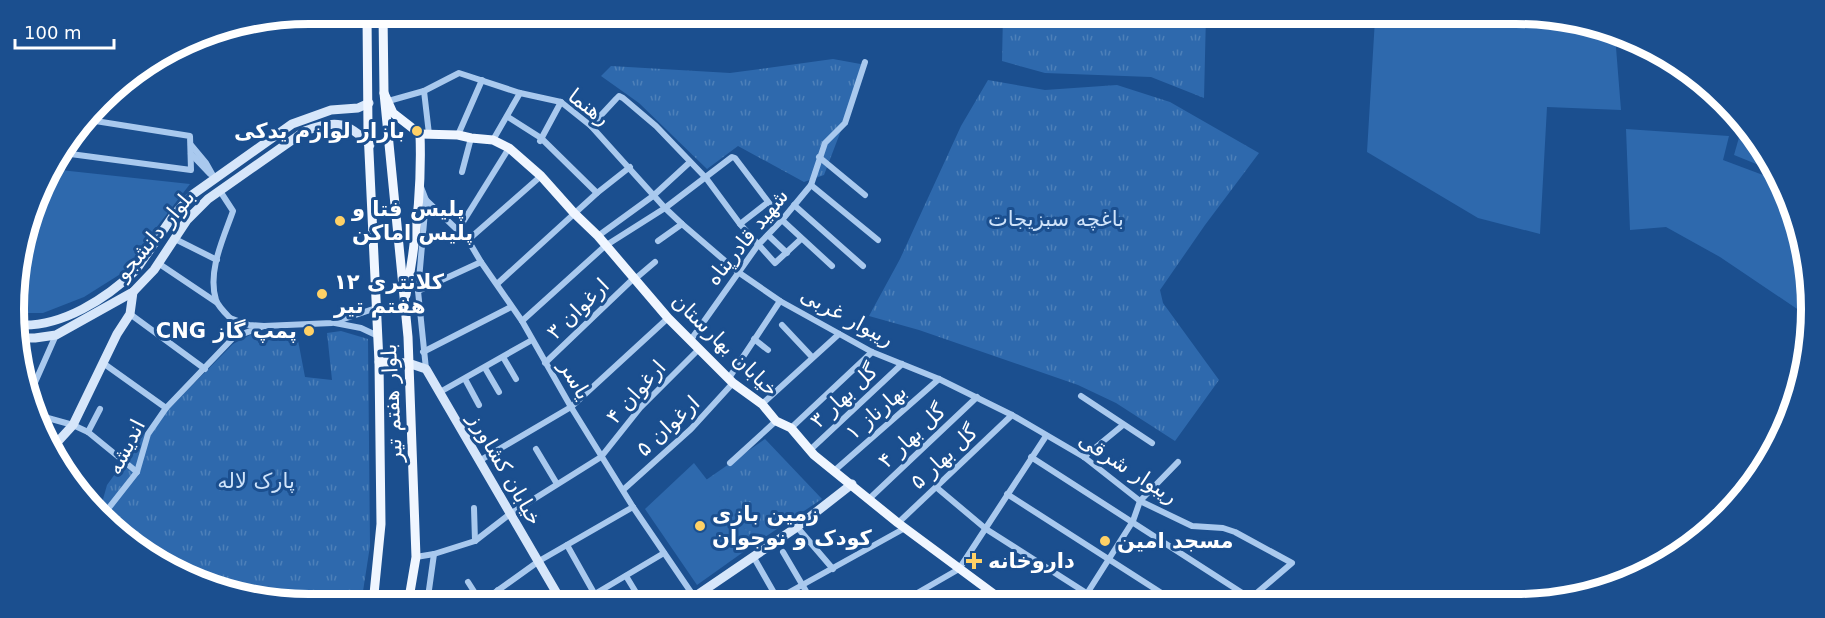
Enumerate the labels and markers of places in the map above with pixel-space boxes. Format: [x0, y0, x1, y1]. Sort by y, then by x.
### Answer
place label: بازار لوازم یدکی [234, 119, 405, 143]
marker: بازار لوازم یدکی [410, 124, 424, 138]
place label: پلیس فتا و پلیس اماکن [351, 197, 473, 245]
marker: پلیس فتا و پلیس اماکن [333, 214, 347, 228]
place label: کلانتری ۱۲ هفتم تیر [333, 270, 445, 318]
marker: کلانتری ۱۲ هفتم تیر [315, 287, 329, 301]
place label: CNG پمپ گاز [156, 318, 297, 343]
marker: CNG پمپ گاز [302, 324, 316, 338]
place label: زمین بازی کودک و نوجوان [712, 502, 873, 550]
marker: زمین بازی کودک و نوجوان [693, 519, 707, 533]
place label: مسجد امین [1117, 529, 1234, 553]
marker: مسجد امین [1098, 534, 1112, 548]
place label: داروخانه [988, 549, 1075, 573]
marker: داروخانه [965, 552, 983, 570]

